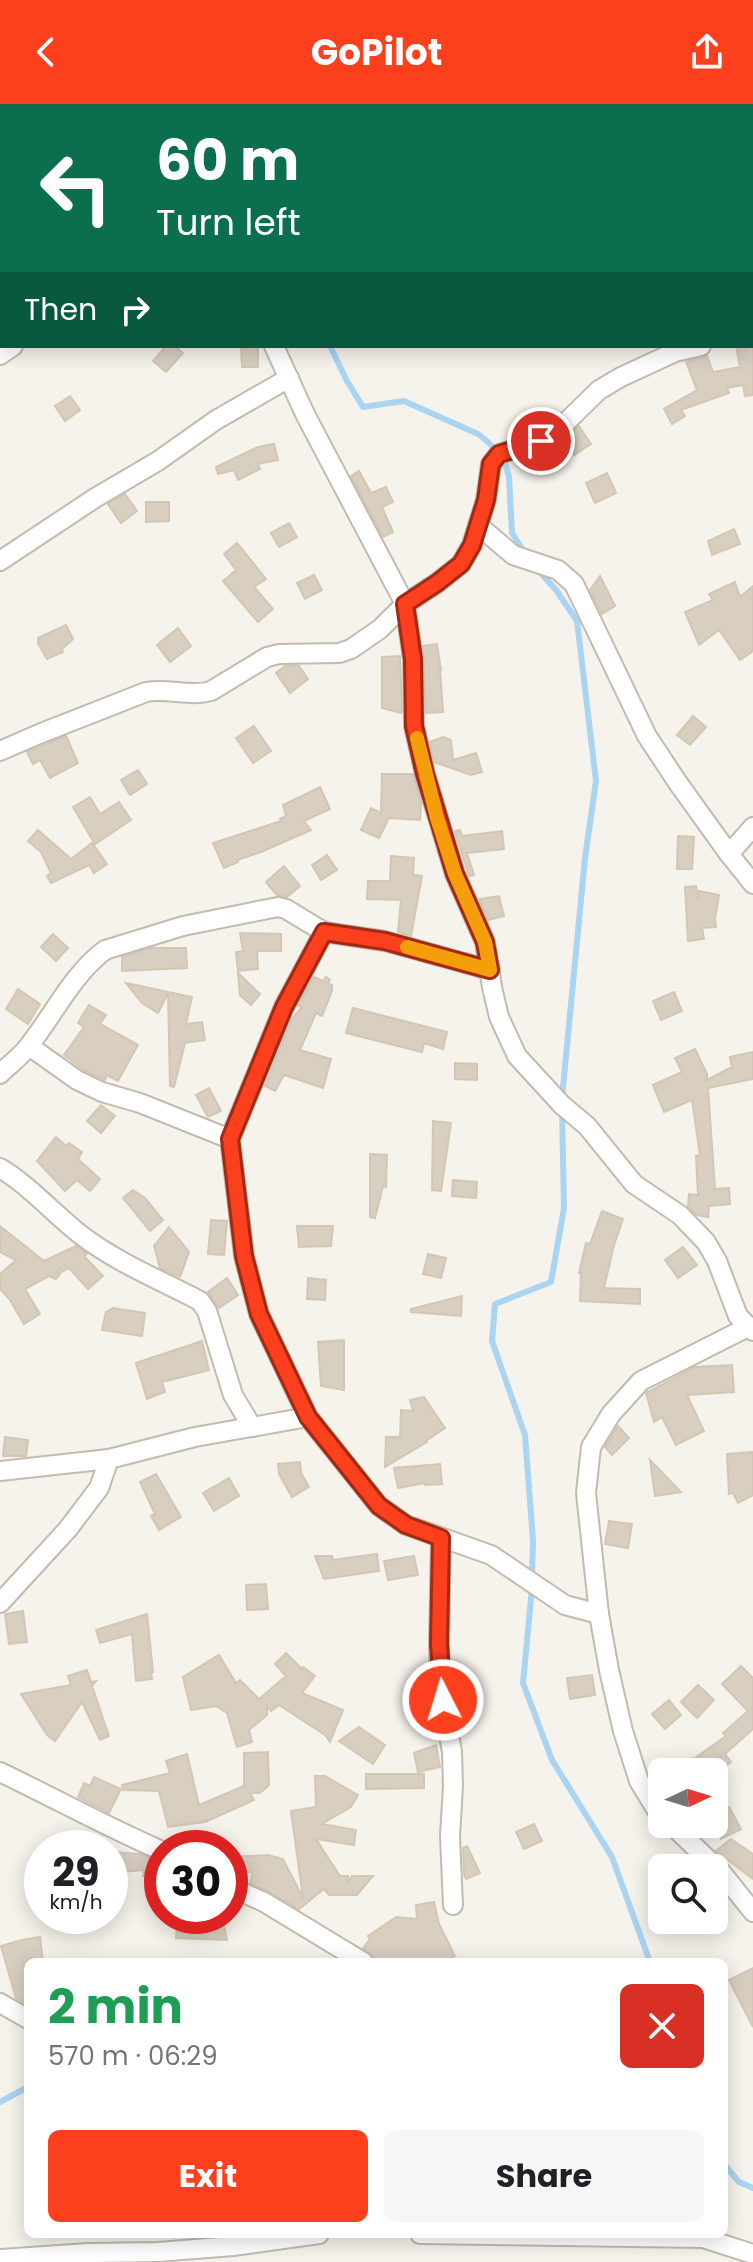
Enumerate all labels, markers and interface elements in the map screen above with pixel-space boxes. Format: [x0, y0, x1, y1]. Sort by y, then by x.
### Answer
text: GoPilot [311, 27, 442, 78]
icon: back [24, 30, 68, 74]
icon: share [685, 30, 729, 74]
text: 60 m [156, 121, 299, 200]
icon: left [24, 136, 128, 240]
text: Turn left [156, 197, 301, 248]
text: Then [24, 288, 97, 331]
icon: right [113, 288, 157, 332]
pin [507, 407, 575, 475]
icon: arrive [519, 419, 563, 463]
position arrow [401, 1658, 485, 1742]
north arrow [648, 1758, 728, 1838]
map controls [648, 1758, 728, 1934]
speed limit sign: 30 [144, 1830, 248, 1934]
text: 29 [52, 1844, 100, 1900]
button: search [648, 1854, 728, 1934]
text: km/h [49, 1888, 103, 1916]
text: 2 min [48, 1973, 183, 2040]
button: close [620, 1984, 704, 2068]
text: 570 m · 06:29 [48, 2038, 218, 2074]
button: Exit [48, 2130, 368, 2222]
button: Share [384, 2130, 704, 2222]

